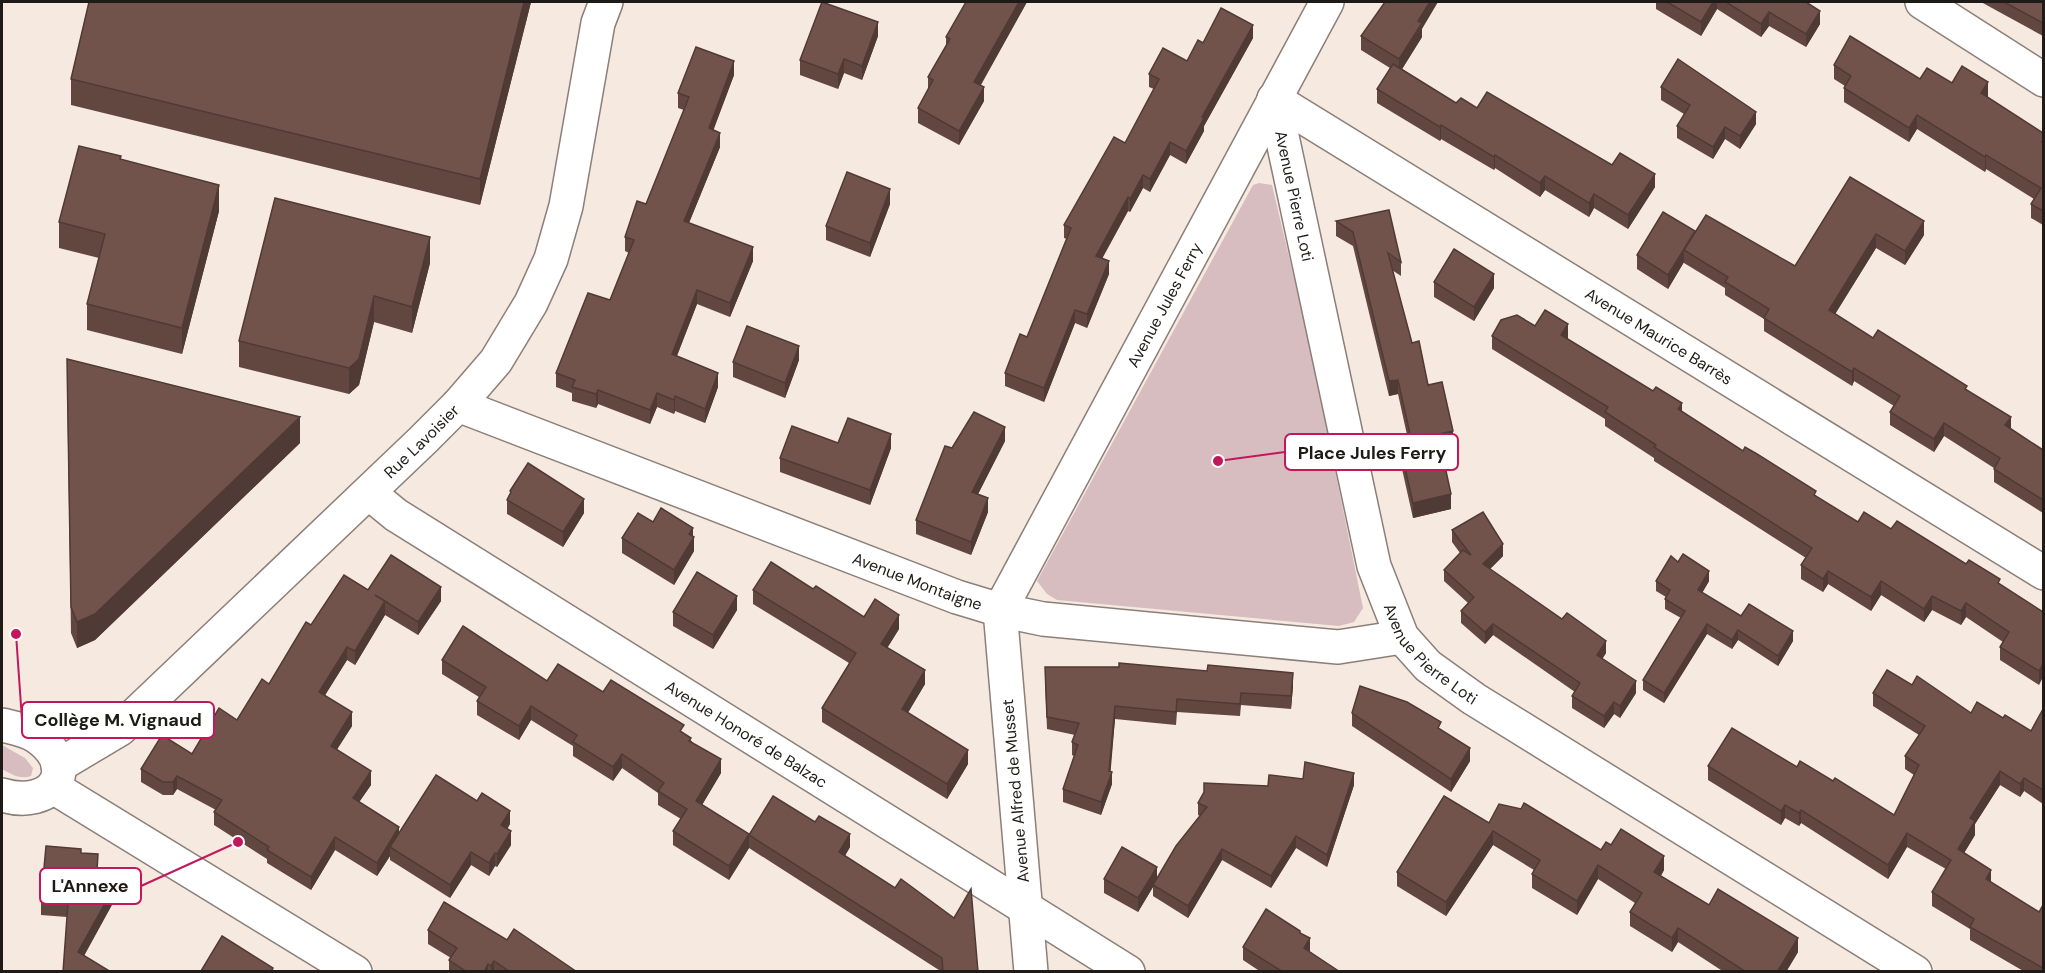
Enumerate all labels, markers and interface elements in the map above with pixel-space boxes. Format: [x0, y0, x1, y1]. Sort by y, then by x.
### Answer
street label: Avenue Pierre Loti [1270, 129, 1318, 263]
street label: Avenue Jules Ferry [1122, 239, 1207, 371]
street label: Avenue Maurice Barrès [1581, 283, 1736, 390]
street label: Rue Lavoisier [380, 400, 464, 483]
callout: Place Jules Ferry [1285, 434, 1458, 470]
text: Place Jules Ferry [1298, 441, 1446, 465]
street label: Avenue Montaigne [849, 548, 985, 615]
street label: Avenue Pierre Loti [1379, 600, 1481, 709]
street label: Avenue Honoré de Balzac [661, 676, 831, 793]
street label: Avenue Alfred de Musset [997, 698, 1034, 884]
callout: Collège M. Vignaud [22, 702, 214, 738]
text: Collège M. Vignaud [34, 708, 202, 732]
callout: L'Annexe [40, 868, 141, 904]
text: L'Annexe [51, 874, 129, 898]

